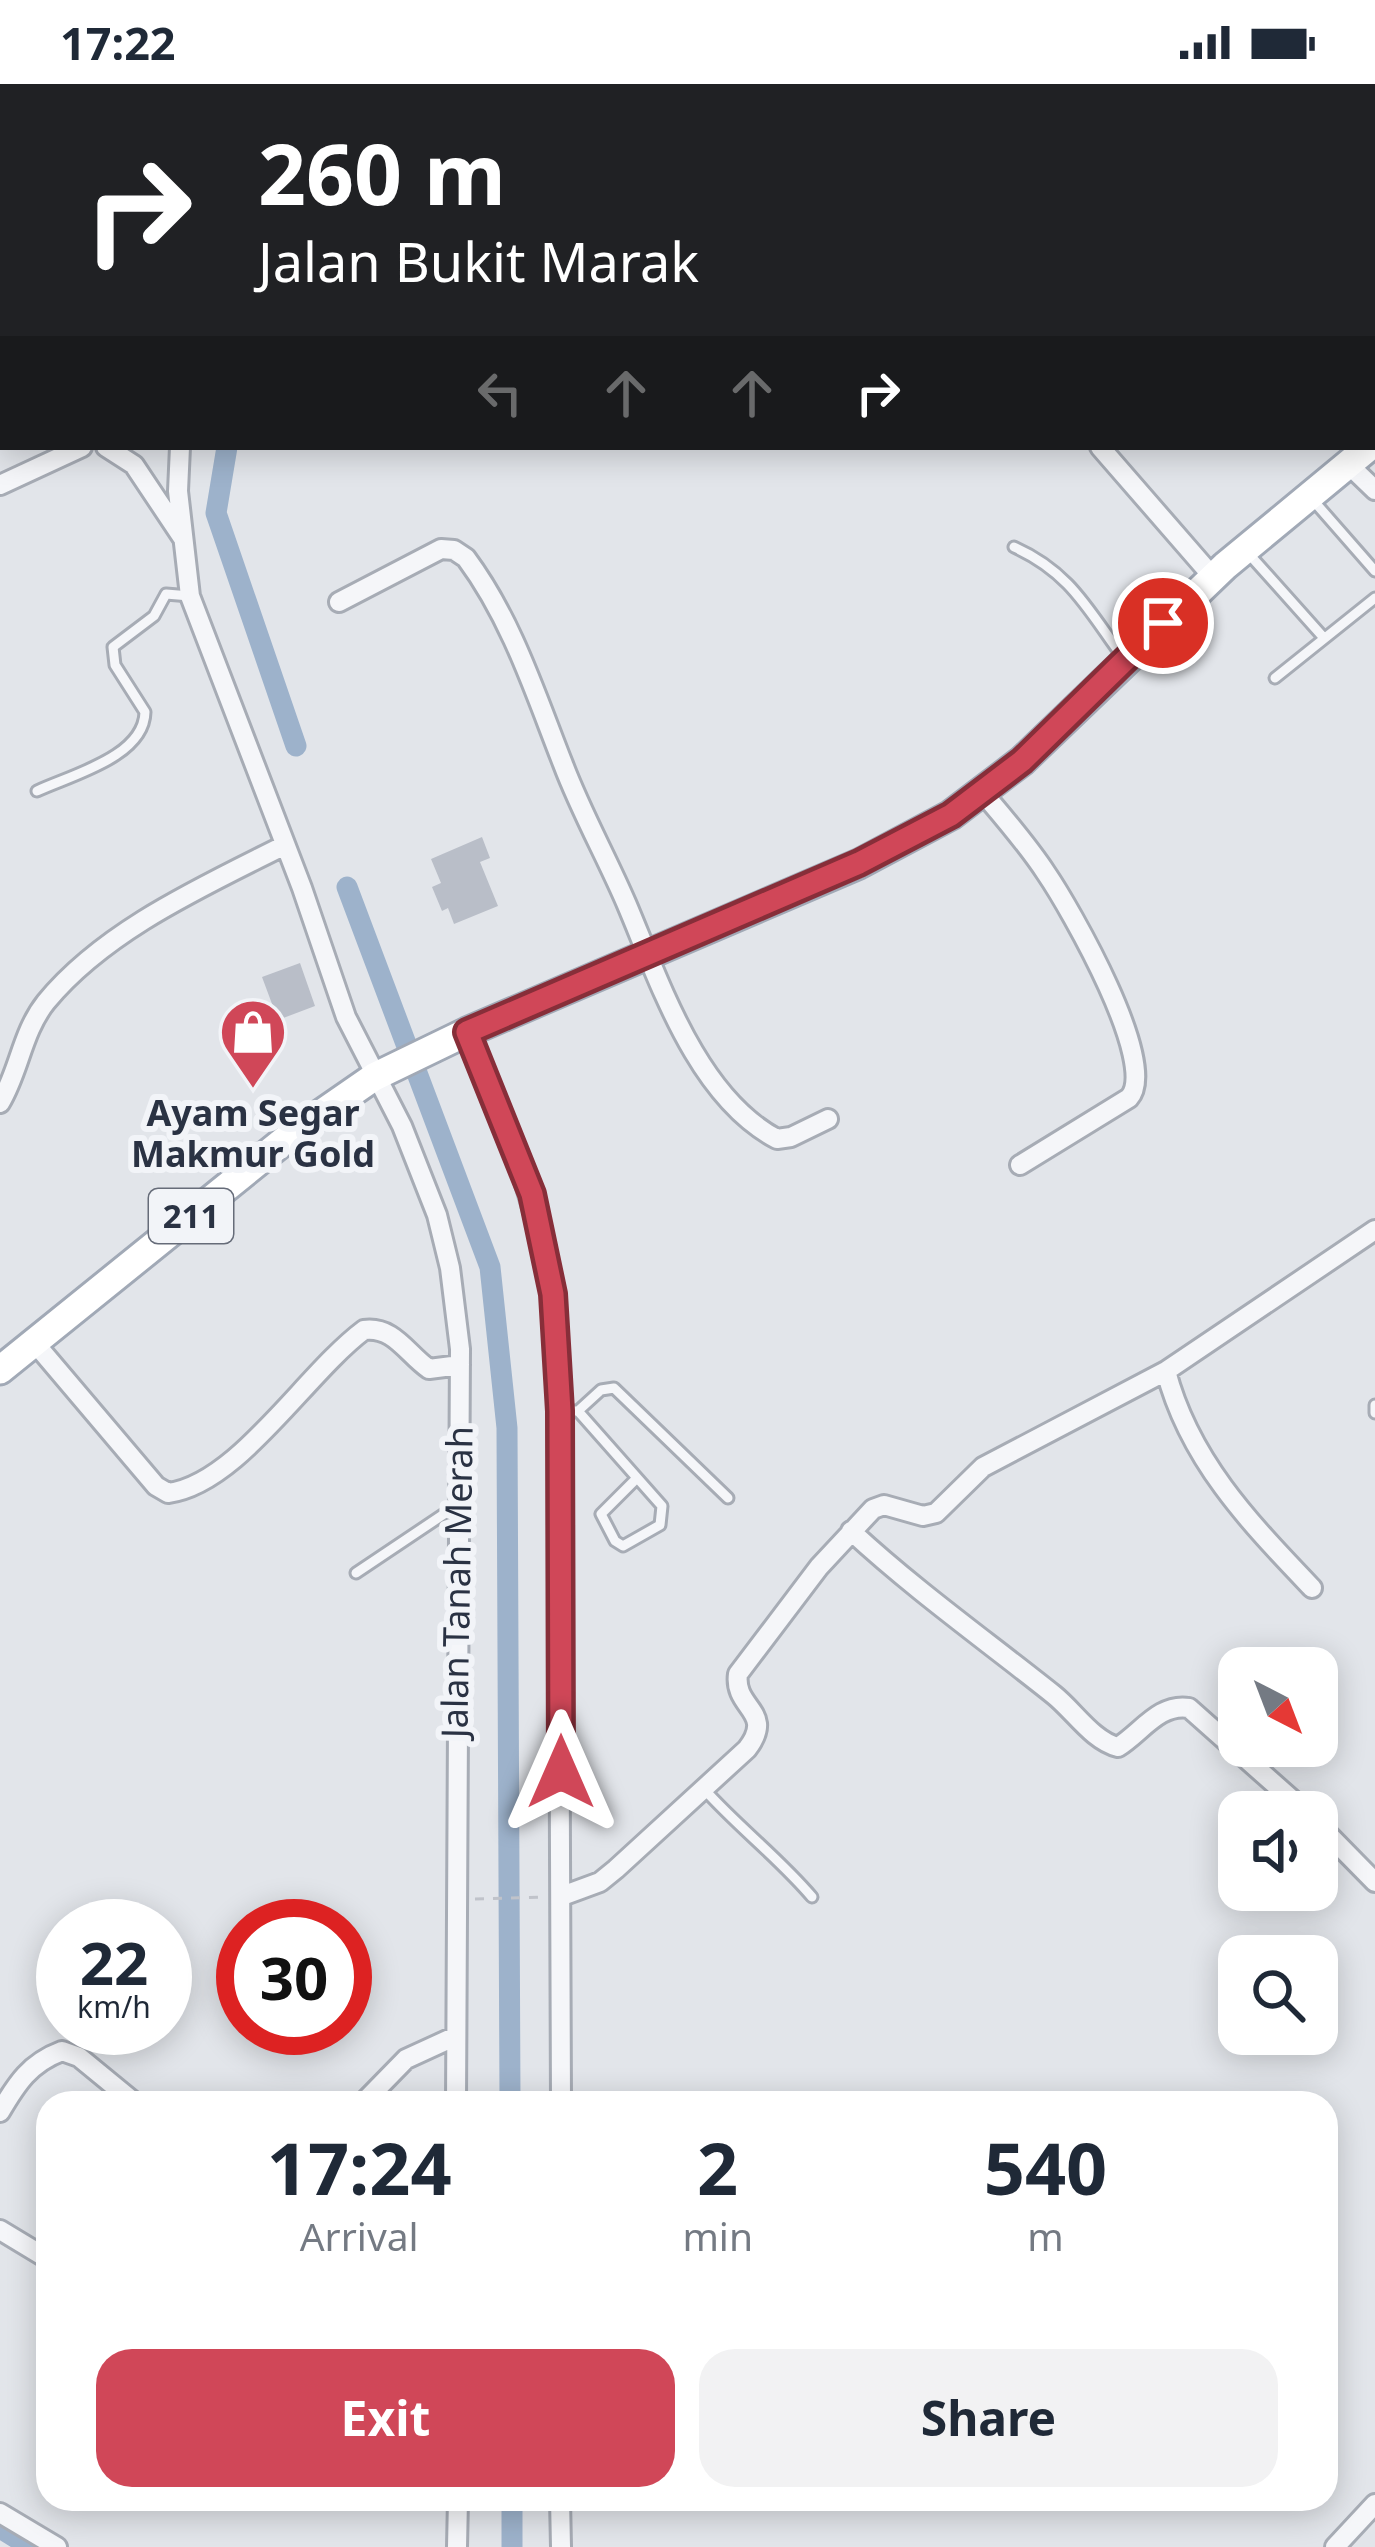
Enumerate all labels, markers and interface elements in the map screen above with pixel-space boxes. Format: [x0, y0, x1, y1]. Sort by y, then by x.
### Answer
text: 17:22 [60, 12, 176, 73]
text: 260 m [258, 115, 506, 230]
icon: right [60, 132, 216, 288]
text: Jalan Bukit Marak [258, 224, 699, 298]
icon: left [467, 360, 533, 426]
icon: ahead [593, 360, 659, 426]
icon: ahead [719, 360, 785, 426]
icon: right [845, 360, 911, 426]
pin [1112, 572, 1214, 674]
icon: arrive [1130, 590, 1196, 656]
shop icon: Ayam Segar Makmur Gold [218, 997, 288, 1091]
place label: Ayam Segar Makmur Gold [131, 1088, 375, 1178]
road number: 211 [149, 1189, 233, 1243]
street label: Jalan Tanah Merah [429, 1426, 484, 1741]
north arrow [1218, 1647, 1338, 1767]
map controls [1218, 1647, 1338, 2055]
position arrow [498, 1709, 624, 1835]
button: sound [1218, 1791, 1338, 1911]
speed limit sign: 30 [216, 1899, 372, 2055]
text: 22 [80, 1921, 148, 2003]
button: search [1218, 1935, 1338, 2055]
text: km/h [77, 1986, 151, 2027]
text: 17:24 [267, 2118, 452, 2216]
text: 2 [697, 2118, 738, 2216]
text: 540 [984, 2118, 1107, 2216]
text: Arrival [300, 2209, 419, 2262]
text: min [682, 2209, 753, 2262]
text: m [1027, 2209, 1064, 2262]
button: Exit [96, 2349, 675, 2487]
button: Share [699, 2349, 1278, 2487]

